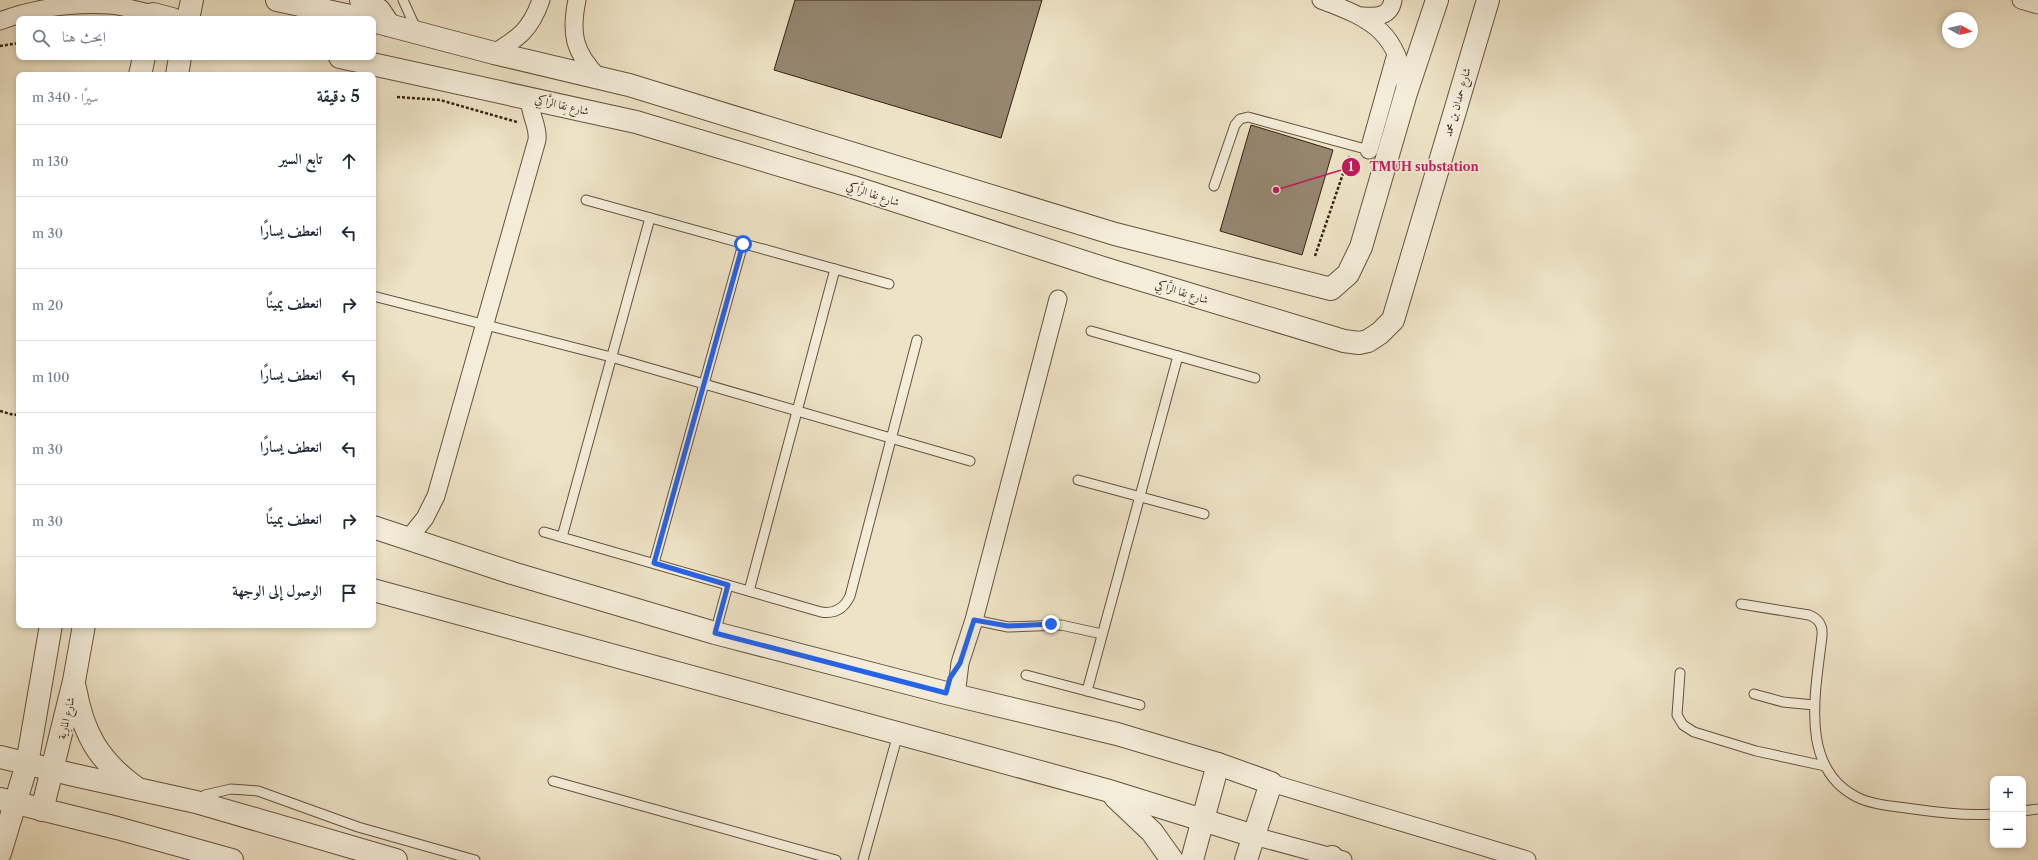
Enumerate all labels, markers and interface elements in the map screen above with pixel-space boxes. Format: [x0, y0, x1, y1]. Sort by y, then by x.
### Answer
north arrow [1942, 12, 1978, 48]
search box [16, 16, 376, 60]
icon: search [30, 27, 52, 49]
text: ابحث هنا [62, 27, 106, 46]
street label: شارع حمدان بن محمد [1440, 66, 1476, 139]
text: 5 دقيقة [317, 86, 360, 106]
text: سيرًا · 340 m [32, 89, 98, 105]
street label: شارع نِقا الرَّاكِي [533, 90, 591, 121]
text: تابع السير [279, 149, 322, 168]
icon: ahead [338, 150, 360, 172]
text: 130 m [32, 153, 68, 169]
callout: TMUH substation [1341, 155, 1486, 179]
text: 1 [1348, 159, 1354, 174]
text: TMUH substation [1369, 159, 1479, 174]
street label: شارع نِقا الرَّاكِي [844, 176, 902, 212]
text: انعطف يسارًا [260, 221, 322, 240]
icon: left [338, 222, 360, 244]
text: 30 m [32, 225, 63, 241]
route start [734, 235, 752, 253]
street label: شارع نِقا الرَّاكِي [1153, 275, 1211, 310]
text: انعطف يمينًا [266, 293, 322, 312]
icon: right [338, 294, 360, 316]
text: 20 m [32, 297, 63, 313]
text: انعطف يسارًا [260, 365, 322, 384]
icon: left [338, 366, 360, 388]
text: 100 m [32, 369, 70, 385]
text: انعطف يسارًا [260, 437, 322, 456]
icon: left [338, 438, 360, 460]
text: 30 m [32, 441, 63, 457]
text: انعطف يمينًا [266, 509, 322, 528]
icon: right [338, 510, 360, 532]
text: 30 m [32, 513, 63, 529]
text: الوصول إلى الوجهة [232, 581, 322, 600]
icon: arrive [338, 582, 360, 604]
route end [1042, 615, 1060, 633]
street label: شارع المارِية [54, 696, 81, 741]
map controls [1990, 776, 2026, 848]
button: + [1990, 776, 2026, 812]
button: − [1990, 812, 2026, 848]

